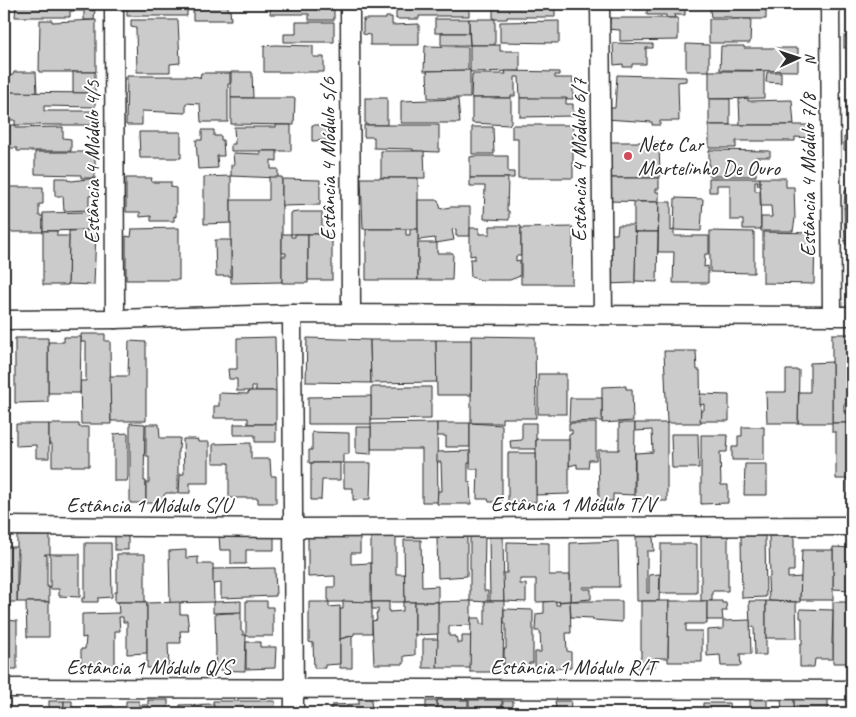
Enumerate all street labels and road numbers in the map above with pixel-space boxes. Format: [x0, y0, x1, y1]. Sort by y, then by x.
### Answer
street label: Estância 4 Módulo 5/6 [315, 77, 341, 241]
street label: Estância 4 Módulo 6/7 [566, 77, 592, 242]
street label: Estância 4 Módulo 4/5 [79, 79, 105, 244]
street label: Estância 4 Módulo 7/8 [795, 91, 821, 257]
street label: Estância 1 Módulo T/V [491, 491, 659, 517]
street label: Estância 1 Módulo S/U [67, 492, 235, 518]
street label: Estância 1 Módulo Q/S [66, 654, 235, 680]
street label: Estância 1 Módulo R/T [490, 654, 660, 680]

